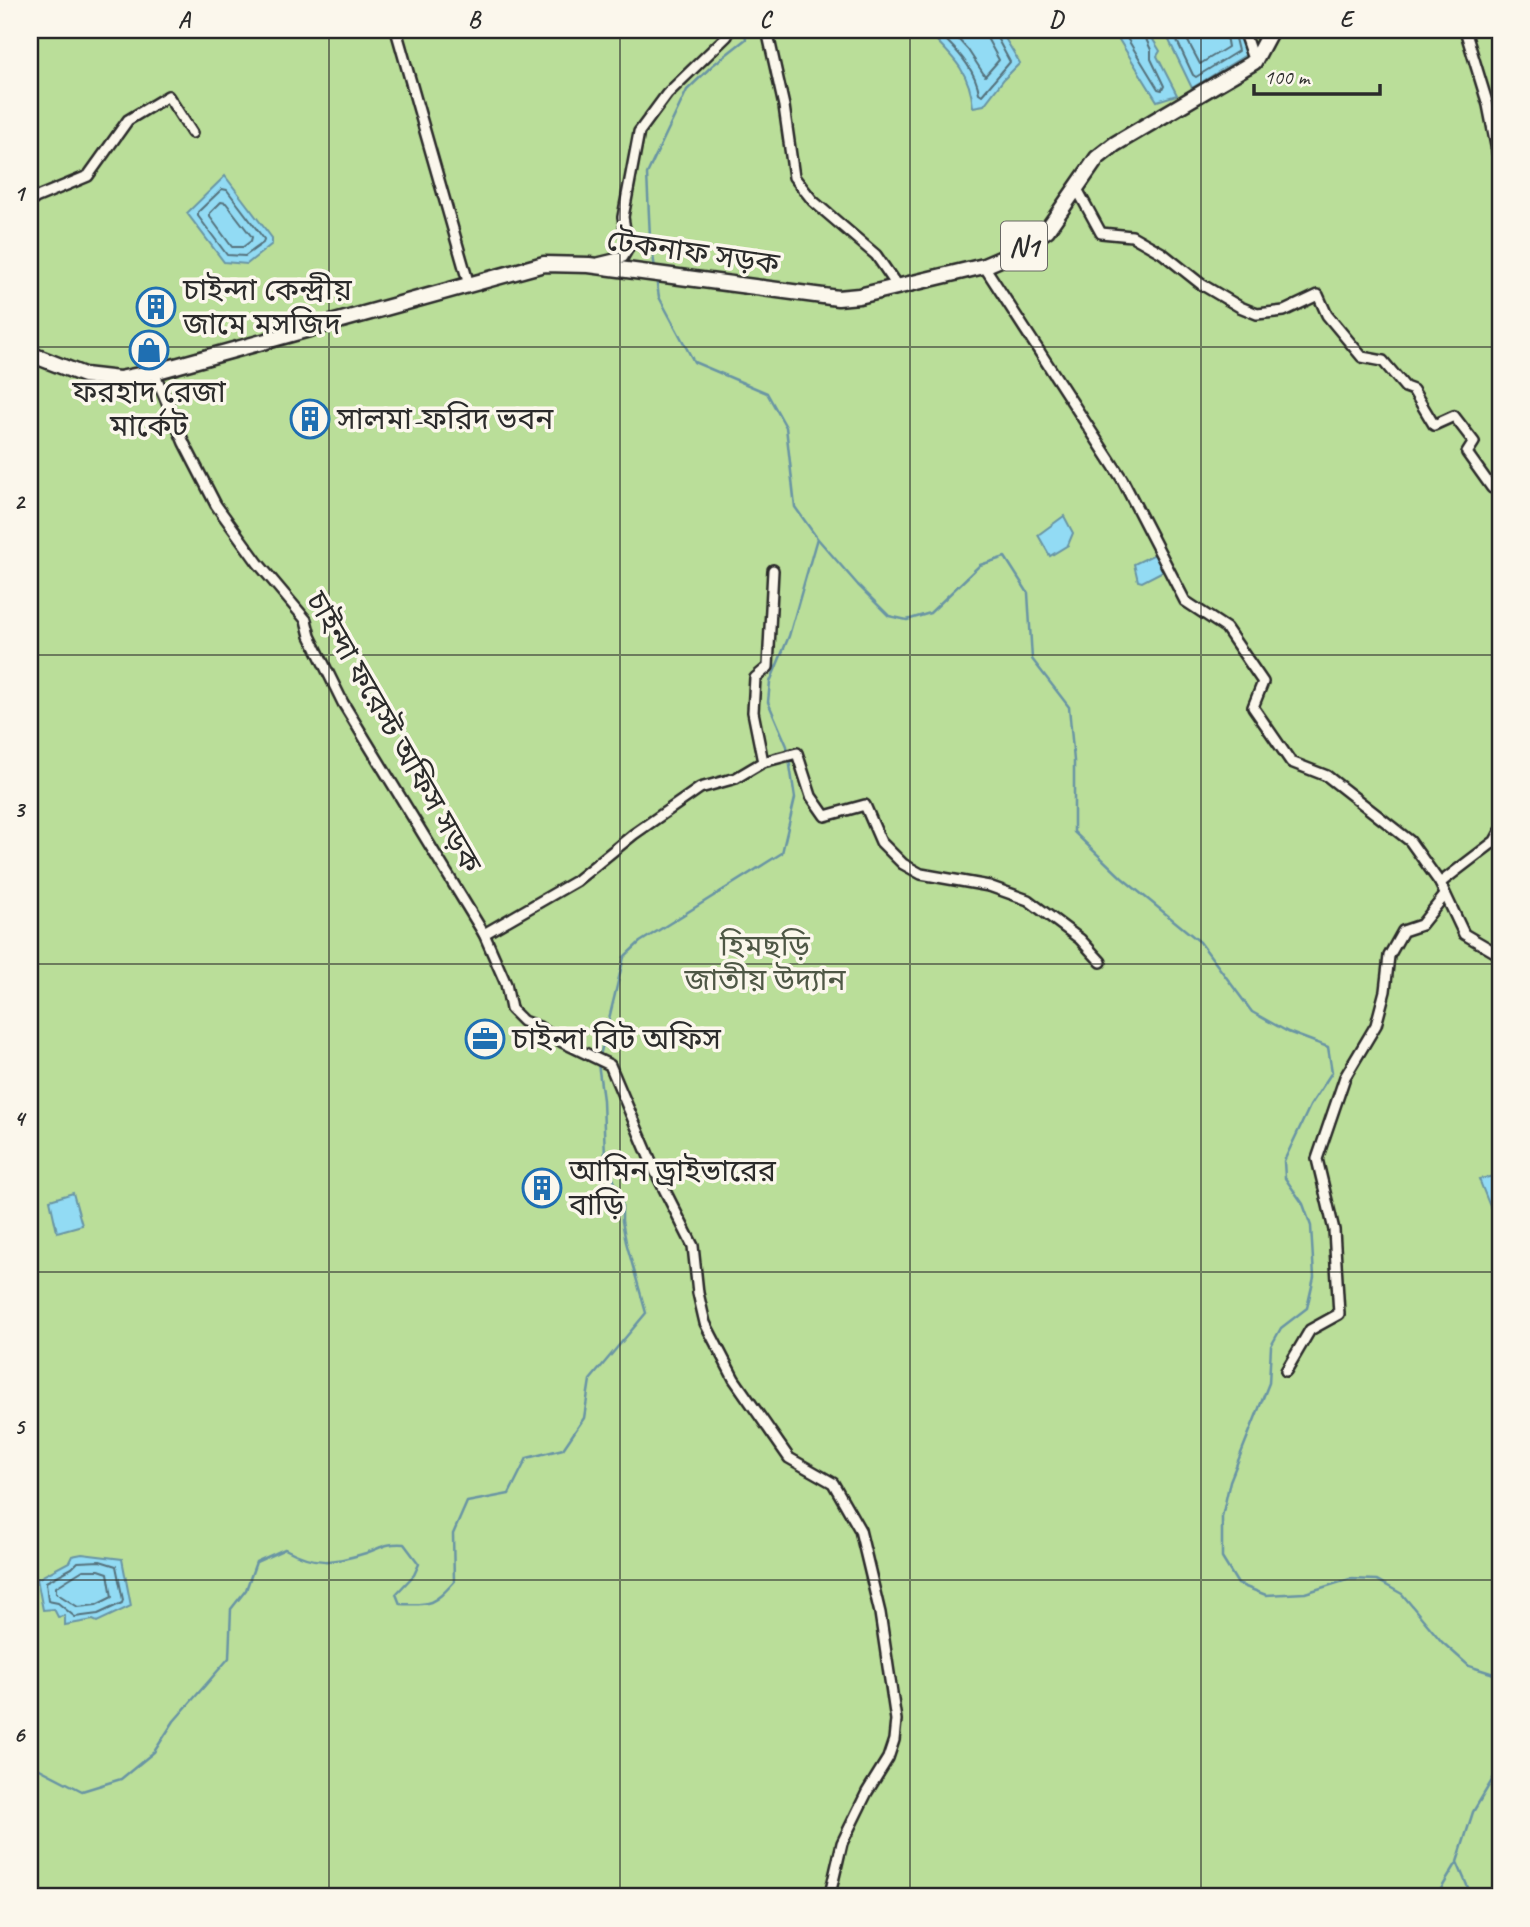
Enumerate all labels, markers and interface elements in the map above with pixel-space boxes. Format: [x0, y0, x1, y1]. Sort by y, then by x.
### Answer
text: A [178, 5, 192, 34]
text: B [468, 5, 482, 34]
text: C [760, 5, 774, 34]
text: D [1049, 5, 1065, 34]
text: E [1340, 5, 1356, 34]
scale bar [1254, 52, 1380, 96]
text: 100 m [1264, 64, 1311, 90]
text: 1 [14, 179, 27, 208]
street label: টেকনাফ সড়ক [604, 221, 783, 283]
road number: N1 [1001, 222, 1047, 270]
place label: চাইন্দা কেন্দ্রীয় জামে মসজিদ [182, 271, 353, 343]
building icon: চাইন্দা কেন্দ্রীয় জামে মসজিদ [135, 286, 177, 328]
shop icon: ফরহাদ রেজা মার্কেট [128, 329, 170, 371]
place label: ফরহাদ রেজা মার্কেট [71, 373, 227, 445]
building icon: সালমা-ফরিদ ভবন [289, 398, 331, 440]
place label: সালমা-ফরিদ ভবন [336, 400, 554, 438]
text: 2 [14, 487, 27, 516]
street label: চাইন্দা ফরেস্ট অফিস সড়ক [297, 584, 491, 880]
text: 3 [14, 795, 27, 824]
park label: হিমছড়ি জাতীয় উদ্যান [683, 927, 847, 999]
office icon: চাইন্দা বিট অফিস [464, 1018, 506, 1060]
place label: চাইন্দা বিট অফিস [511, 1020, 721, 1058]
text: 4 [14, 1104, 27, 1133]
place label: আমিন ড্রাইভারের বাড়ি [568, 1152, 777, 1224]
building icon: আমিন ড্রাইভারের বাড়ি [521, 1167, 563, 1209]
text: 5 [14, 1412, 26, 1441]
text: 6 [14, 1720, 27, 1749]

